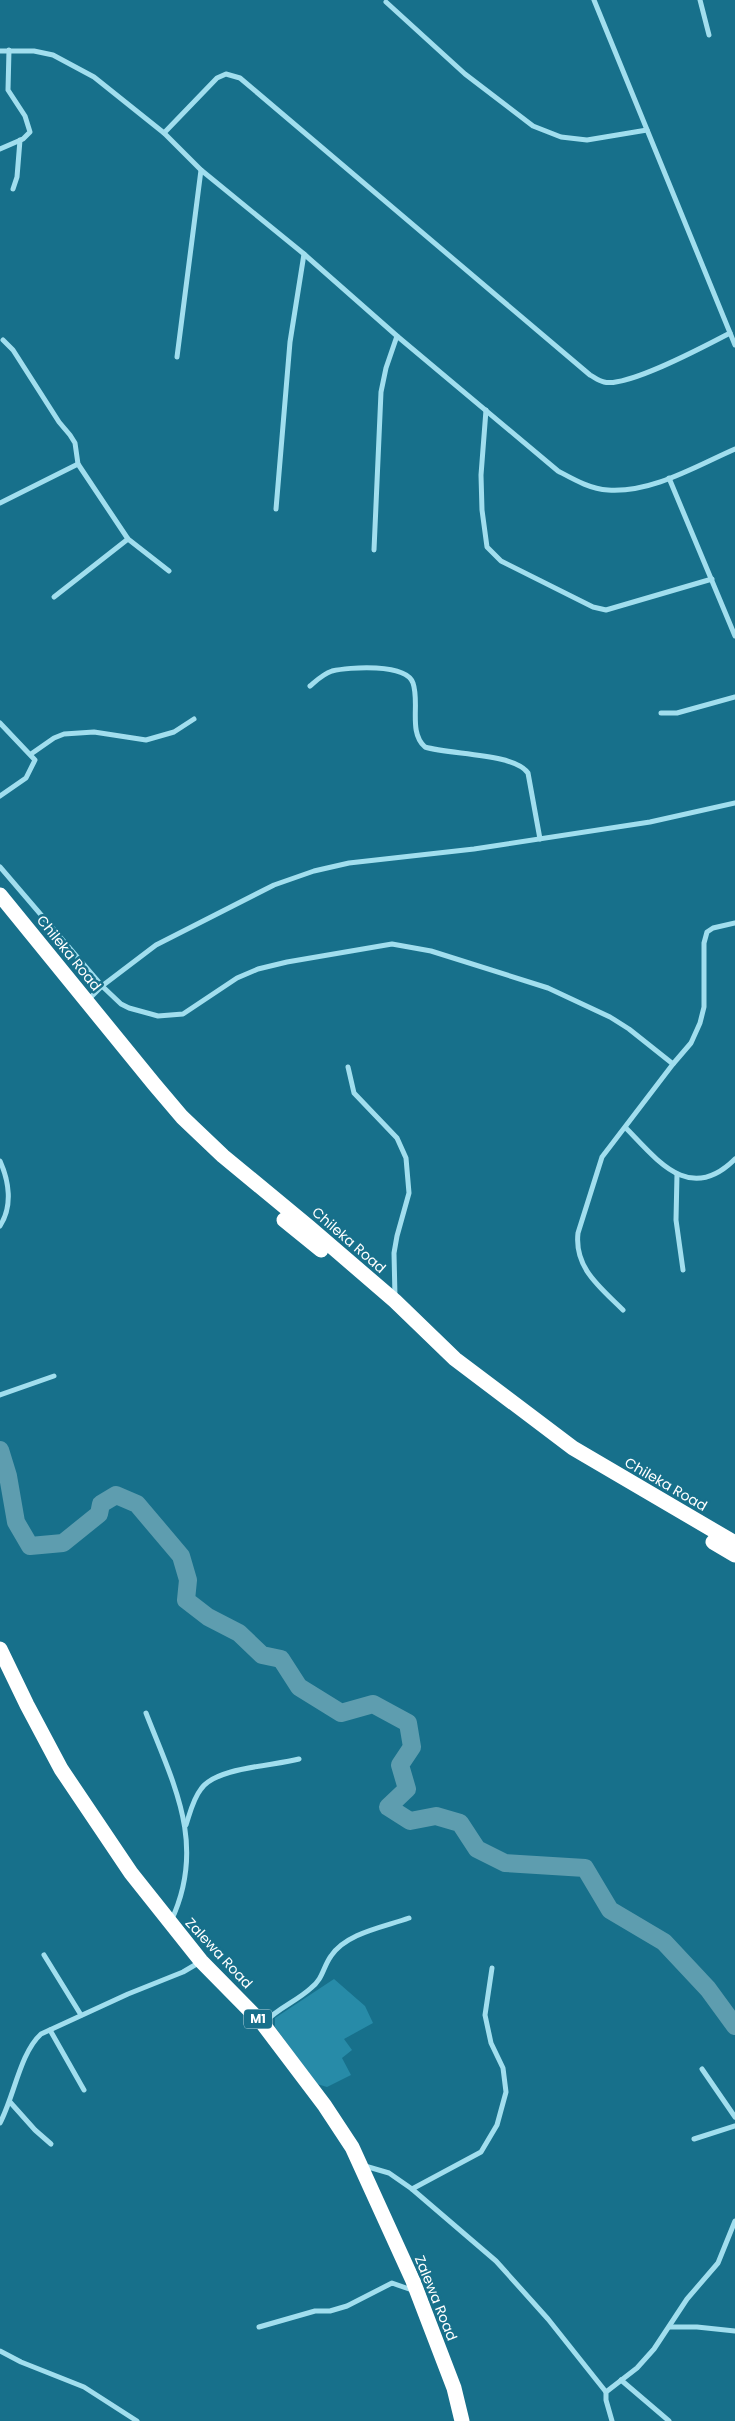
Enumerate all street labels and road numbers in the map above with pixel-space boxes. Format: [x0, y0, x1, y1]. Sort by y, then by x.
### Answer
street label: Chileka Road [32, 911, 106, 995]
street label: Chileka Road [308, 1202, 390, 1278]
street label: Chileka Road [621, 1452, 711, 1516]
street label: Zalewa Road [181, 1913, 257, 1993]
road number: M1 [244, 2010, 272, 2028]
street label: Zalewa Road [410, 2252, 462, 2344]

